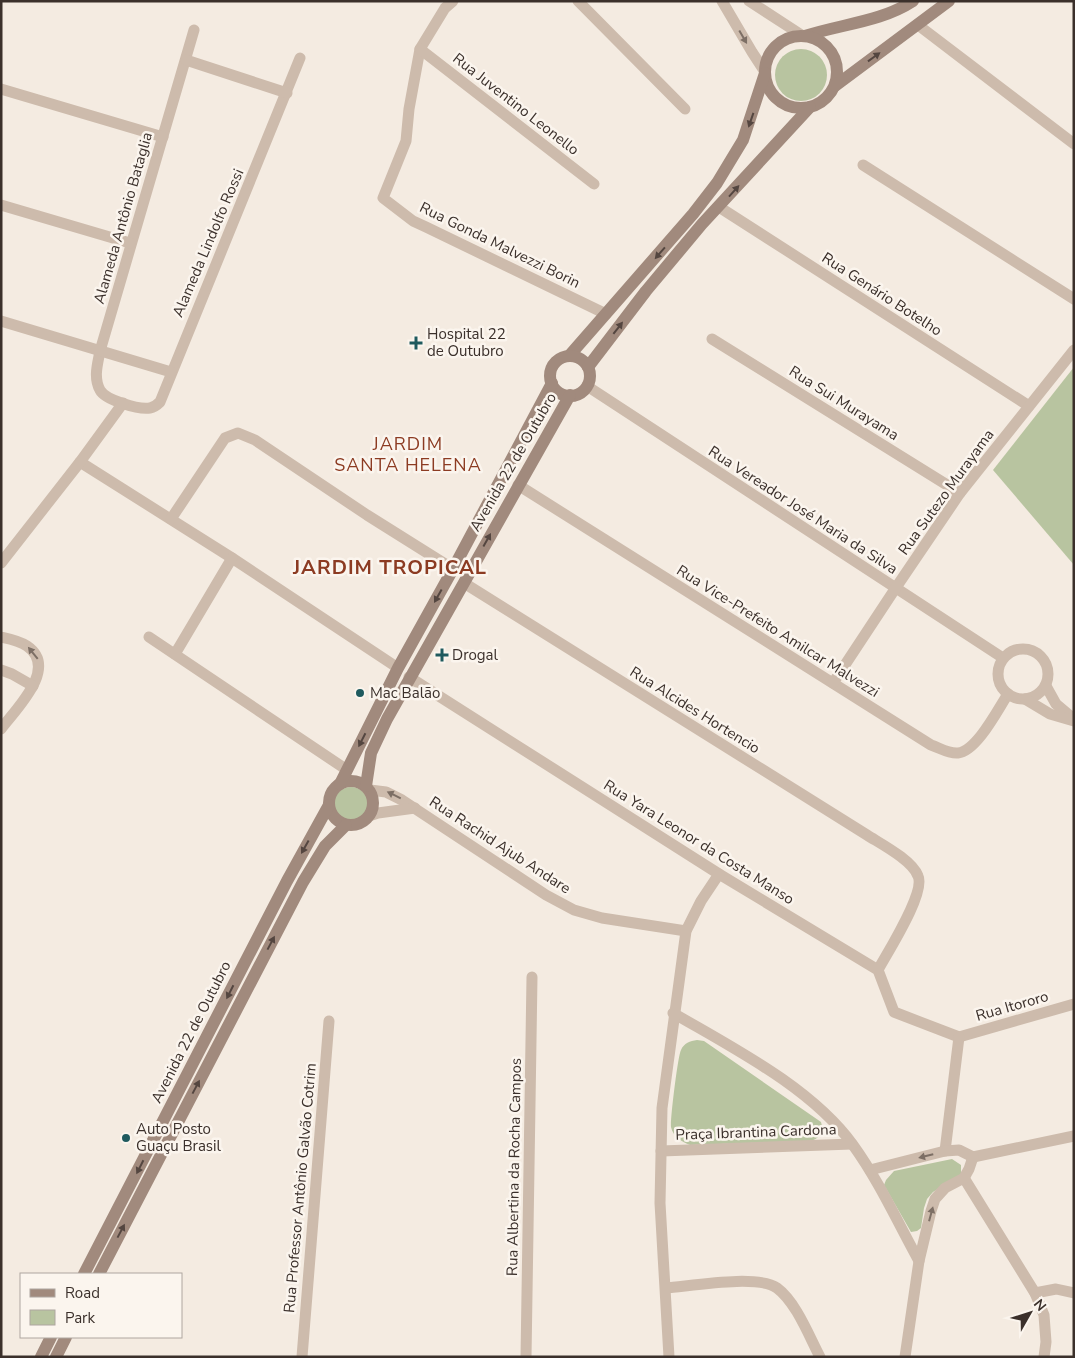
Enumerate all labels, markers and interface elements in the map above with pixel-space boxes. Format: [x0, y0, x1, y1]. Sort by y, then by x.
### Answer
one-way arrow [738, 31, 747, 44]
street label: Rua Juventino Leonello [449, 48, 583, 160]
one-way arrow [867, 52, 881, 62]
one-way arrow [746, 112, 754, 127]
street label: Alameda Antônio Bataglia [89, 130, 157, 306]
street label: Alameda Lindolfo Rossi [168, 166, 248, 320]
one-way arrow [728, 184, 739, 197]
street label: Rua Gonda Malvezzi Borin [416, 197, 584, 293]
one-way arrow [654, 246, 665, 259]
street label: Rua Genário Botelho [818, 248, 946, 340]
one-way arrow [612, 322, 623, 335]
place label: Hospital 22 de Outubro [427, 324, 506, 361]
marker: Hospital 22 de Outubro [409, 336, 423, 350]
street label: Rua Sui Murayama [785, 361, 903, 445]
street label: Avenida 22 de Outubro [465, 389, 561, 535]
street label: Rua Sutezo Murayama [894, 425, 998, 559]
district label: JARDIM SANTA HELENA [334, 432, 482, 477]
street label: Rua Vereador José Maria da Silva [704, 441, 902, 579]
one-way arrow [483, 534, 492, 547]
district label: JARDIM TROPICAL [292, 554, 487, 581]
street label: Rua Vice-Prefeito Amilcar Malvezzi [673, 560, 883, 702]
one-way arrow [434, 589, 443, 603]
place label: Drogal [452, 645, 498, 665]
one-way arrow [27, 647, 38, 660]
marker: Drogal [436, 649, 448, 661]
street label: Rua Alcides Hortencio [626, 662, 764, 758]
place label: Mac Balão [370, 683, 440, 703]
marker: Mac Balão [354, 687, 366, 699]
one-way arrow [358, 732, 366, 747]
street label: Rua Yara Leonor da Costa Manso [600, 775, 798, 909]
one-way arrow [386, 791, 401, 799]
street label: Rua Rachid Ajub Andare [426, 792, 575, 898]
one-way arrow [301, 840, 309, 855]
one-way arrow [267, 936, 275, 950]
street label: Avenida 22 de Outubro [146, 957, 236, 1107]
one-way arrow [226, 984, 234, 999]
street label: Rua Itororo [973, 986, 1051, 1026]
street label: Rua Albertina da Rocha Campos [502, 1058, 526, 1276]
street label: Rua Professor Antônio Galvão Cotrim [279, 1062, 321, 1314]
one-way arrow [192, 1080, 200, 1094]
place label: Auto Posto Guaçu Brasil [136, 1119, 222, 1156]
street label: Praça Ibrantina Cardona [675, 1119, 837, 1145]
marker: Auto Posto Guaçu Brasil [120, 1132, 132, 1144]
one-way arrow [919, 1152, 934, 1160]
one-way arrow [136, 1160, 144, 1175]
one-way arrow [927, 1206, 935, 1221]
one-way arrow [117, 1224, 125, 1238]
legend [20, 1273, 182, 1338]
text: Road [65, 1283, 100, 1303]
north arrow [1005, 1288, 1055, 1338]
text: N [1029, 1295, 1050, 1315]
text: Park [65, 1308, 95, 1328]

